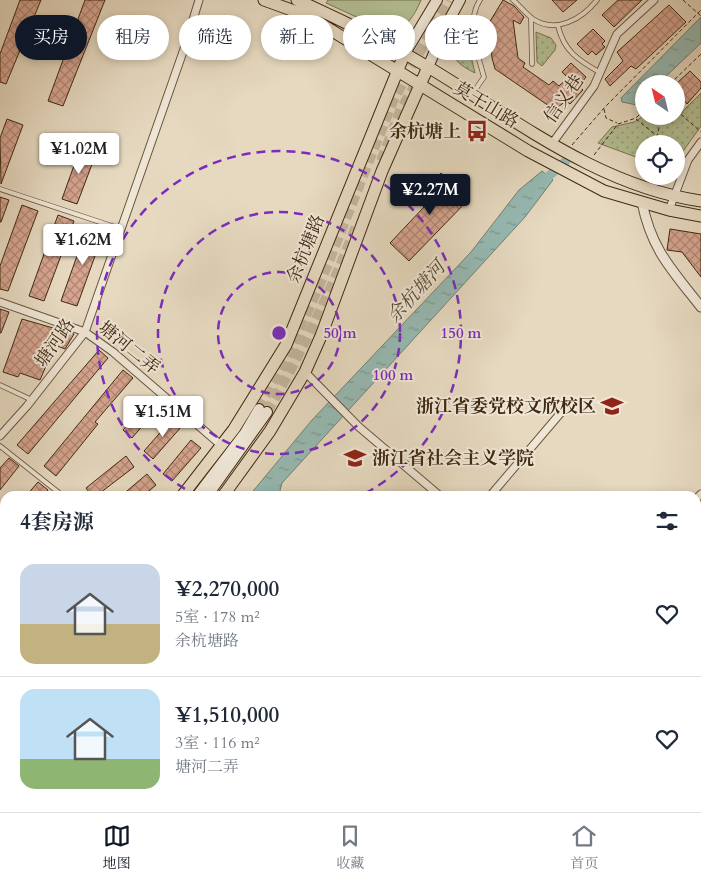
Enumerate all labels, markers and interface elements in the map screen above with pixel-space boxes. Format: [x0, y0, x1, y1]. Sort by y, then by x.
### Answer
chip: 买房 [15, 15, 87, 60]
chip: 租房 [97, 15, 169, 60]
chip: 筛选 [179, 15, 251, 60]
chip: 新上 [261, 15, 333, 60]
chip: 公寓 [343, 15, 415, 60]
chip: 住宅 [425, 15, 497, 60]
street label: 信义巷 [538, 70, 590, 128]
north arrow [635, 75, 685, 125]
map controls [635, 75, 685, 185]
street label: 莫干山路 [449, 76, 523, 134]
bus stop icon: 余杭塘上 [464, 118, 490, 144]
place label: 余杭塘上 [389, 119, 461, 144]
pin: ¥1.02M [38, 132, 120, 175]
button: locate [635, 135, 685, 185]
text: ¥1.02M [50, 138, 108, 160]
pin: ¥2.27M [389, 174, 471, 216]
text: ¥2.27M [401, 179, 459, 201]
street label: 余杭塘路 [281, 211, 331, 287]
pin: ¥1.62M [42, 224, 124, 266]
text: ¥1.62M [54, 229, 112, 251]
water label: 余杭塘河 [381, 253, 453, 329]
street label: 塘河路 [29, 314, 81, 372]
street label: 塘河二弄 [93, 316, 165, 380]
text: 50 m [323, 323, 357, 343]
text: 150 m [441, 323, 482, 343]
centre of rings [270, 324, 288, 342]
text: 100 m [373, 365, 414, 385]
school or university icon: 浙江省委党校文欣校区 [599, 393, 625, 419]
place label: 浙江省委党校文欣校区 [416, 394, 596, 419]
pin: ¥1.51M [122, 396, 204, 438]
text: ¥1.51M [134, 401, 192, 423]
school or university icon: 浙江省社会主义学院 [342, 445, 368, 471]
place label: 浙江省社会主义学院 [372, 446, 534, 471]
icon: filters [653, 507, 681, 535]
text: 4套房源 [20, 508, 94, 537]
text: ¥2,270,000 [175, 575, 279, 604]
icon: home [60, 584, 120, 644]
icon: heart [653, 600, 681, 628]
text: 5室 · 178 m² [175, 606, 260, 628]
text: 余杭塘路 [175, 630, 239, 652]
text: ¥1,510,000 [175, 701, 279, 730]
icon: home [60, 709, 120, 769]
icon: heart [653, 725, 681, 753]
text: 3室 · 116 m² [175, 732, 260, 754]
text: 塘河二弄 [175, 756, 239, 778]
tab: 地图 [103, 822, 131, 873]
tab: 收藏 [336, 822, 364, 873]
tab: 首页 [570, 822, 598, 873]

